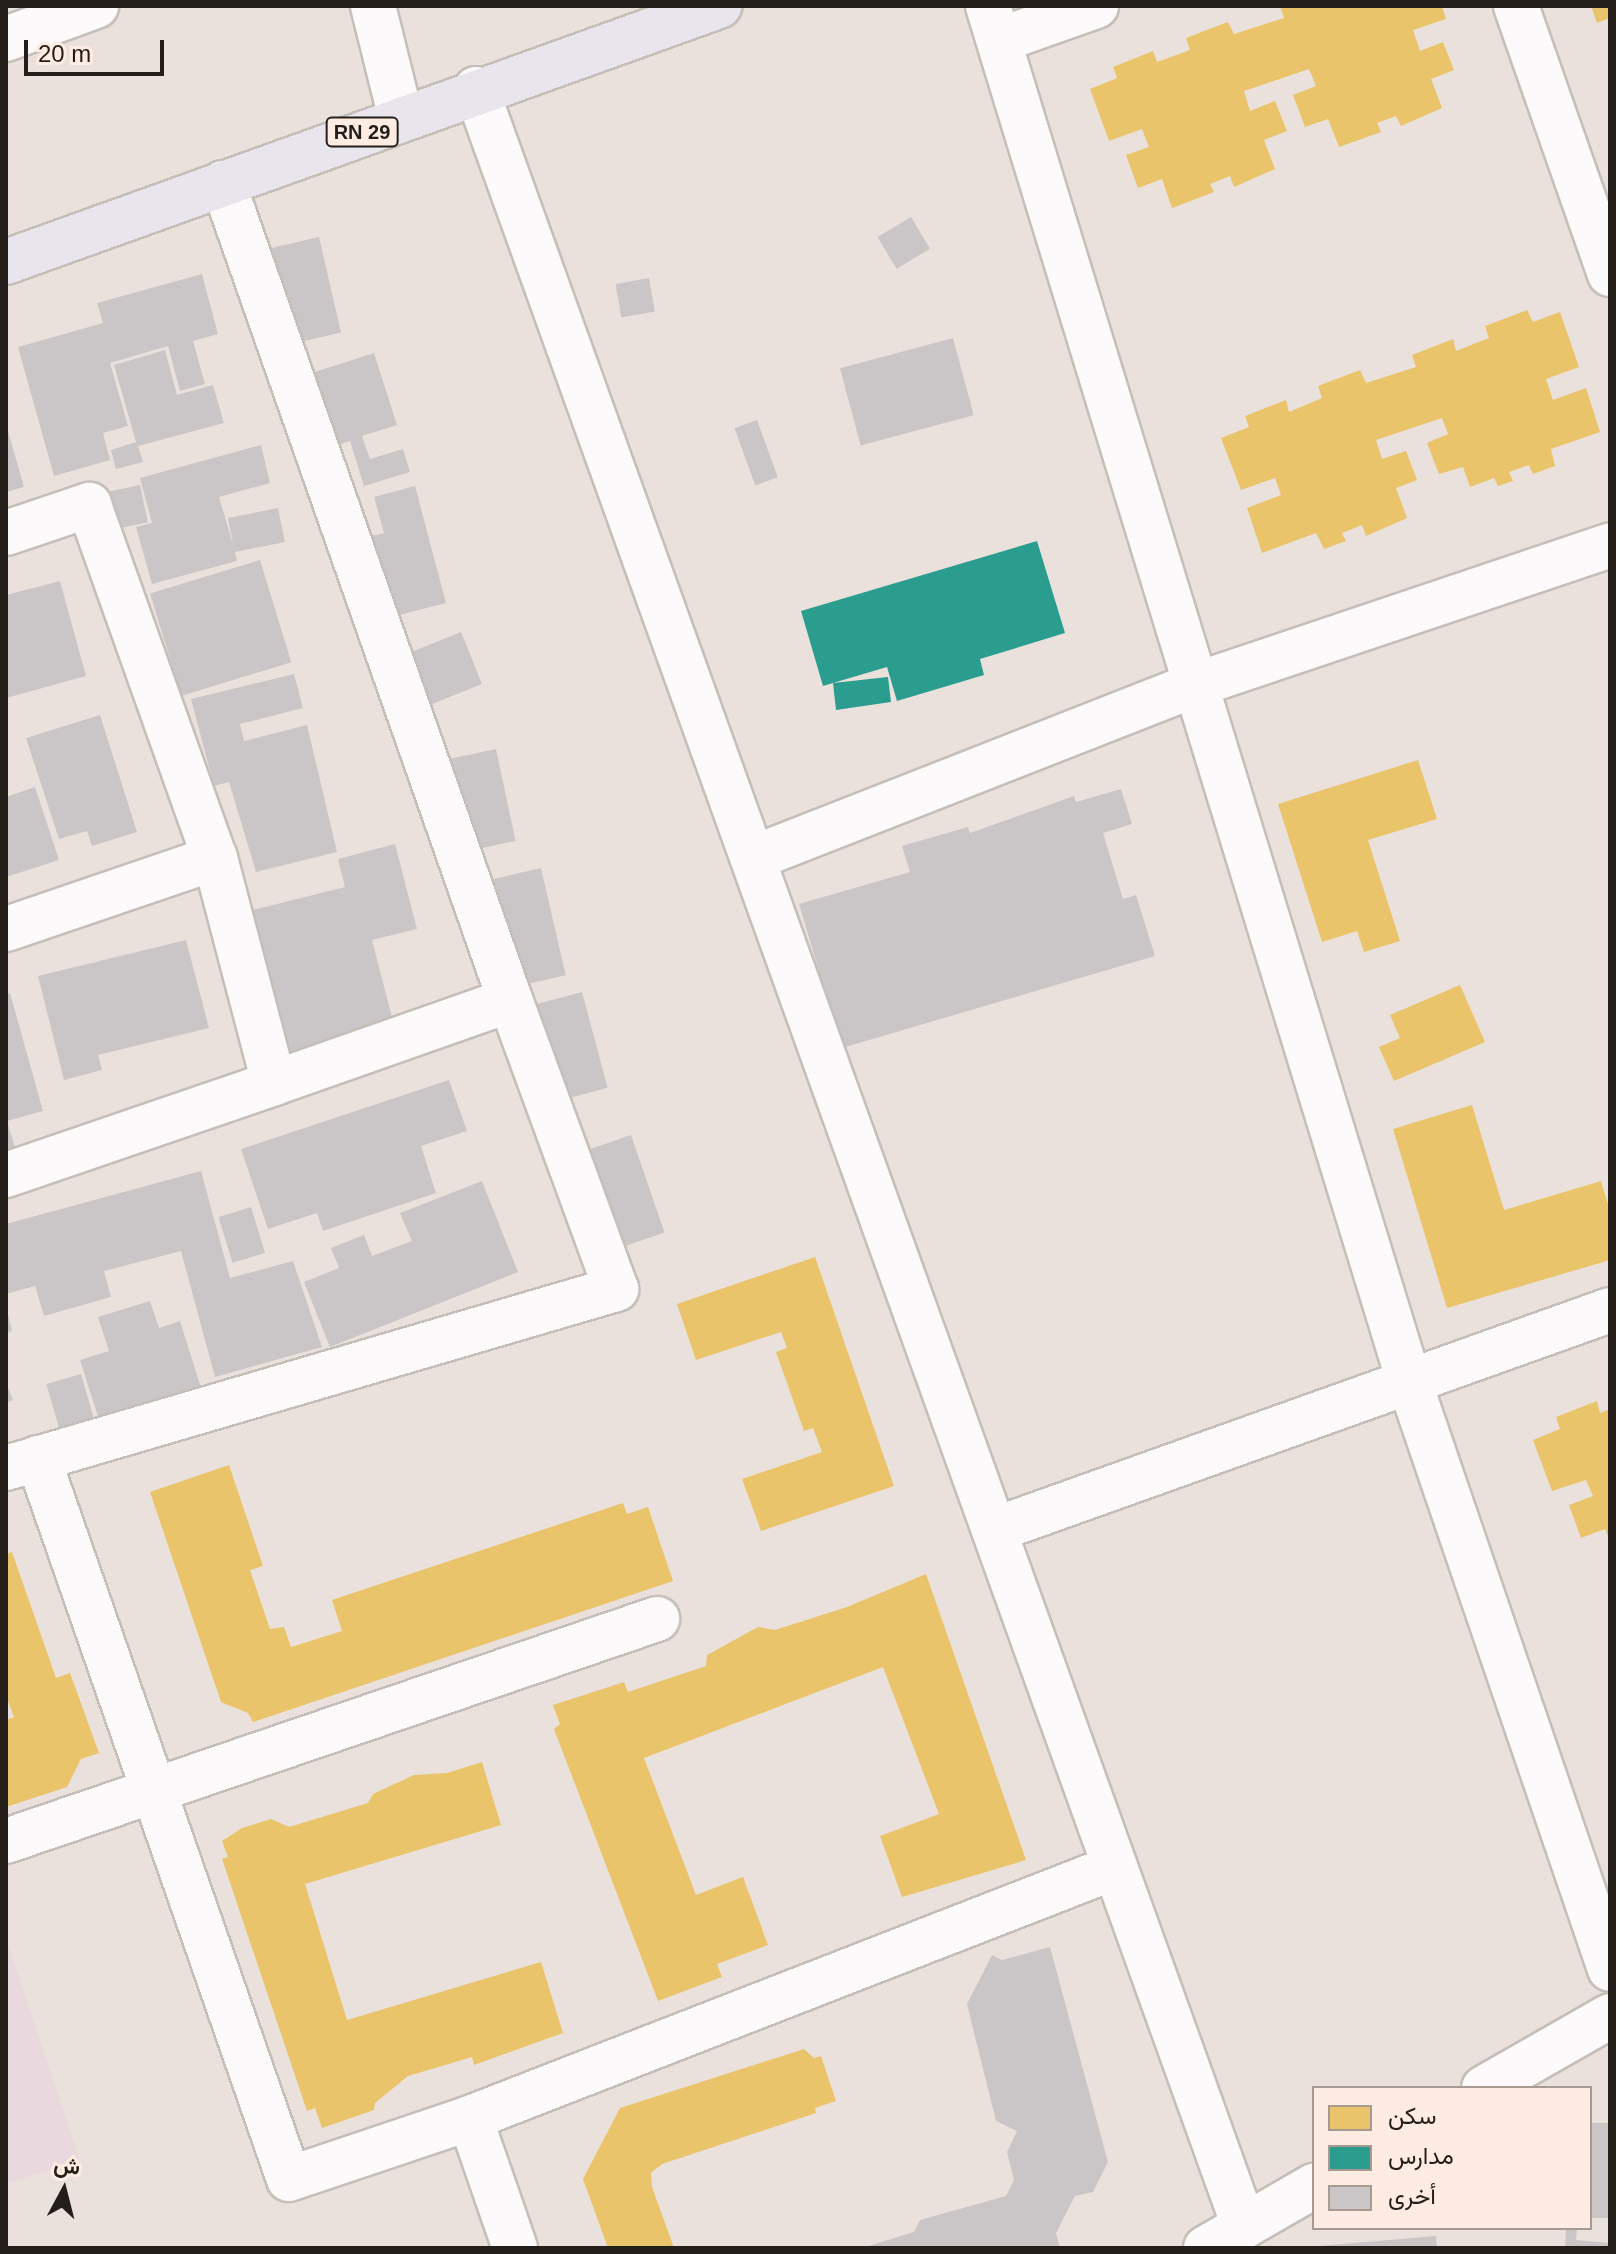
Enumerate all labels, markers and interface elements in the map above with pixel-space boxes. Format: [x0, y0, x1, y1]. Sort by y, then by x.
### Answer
scale bar [28, 24, 168, 74]
text: 20 m [38, 40, 91, 67]
road number: RN 29 [324, 116, 400, 148]
legend [1312, 2086, 1592, 2230]
text: سكن [1388, 2102, 1437, 2129]
text: مدارس [1388, 2142, 1454, 2169]
north arrow [24, 2150, 104, 2230]
text: ش [52, 2152, 82, 2180]
text: أخرى [1388, 2182, 1436, 2209]

